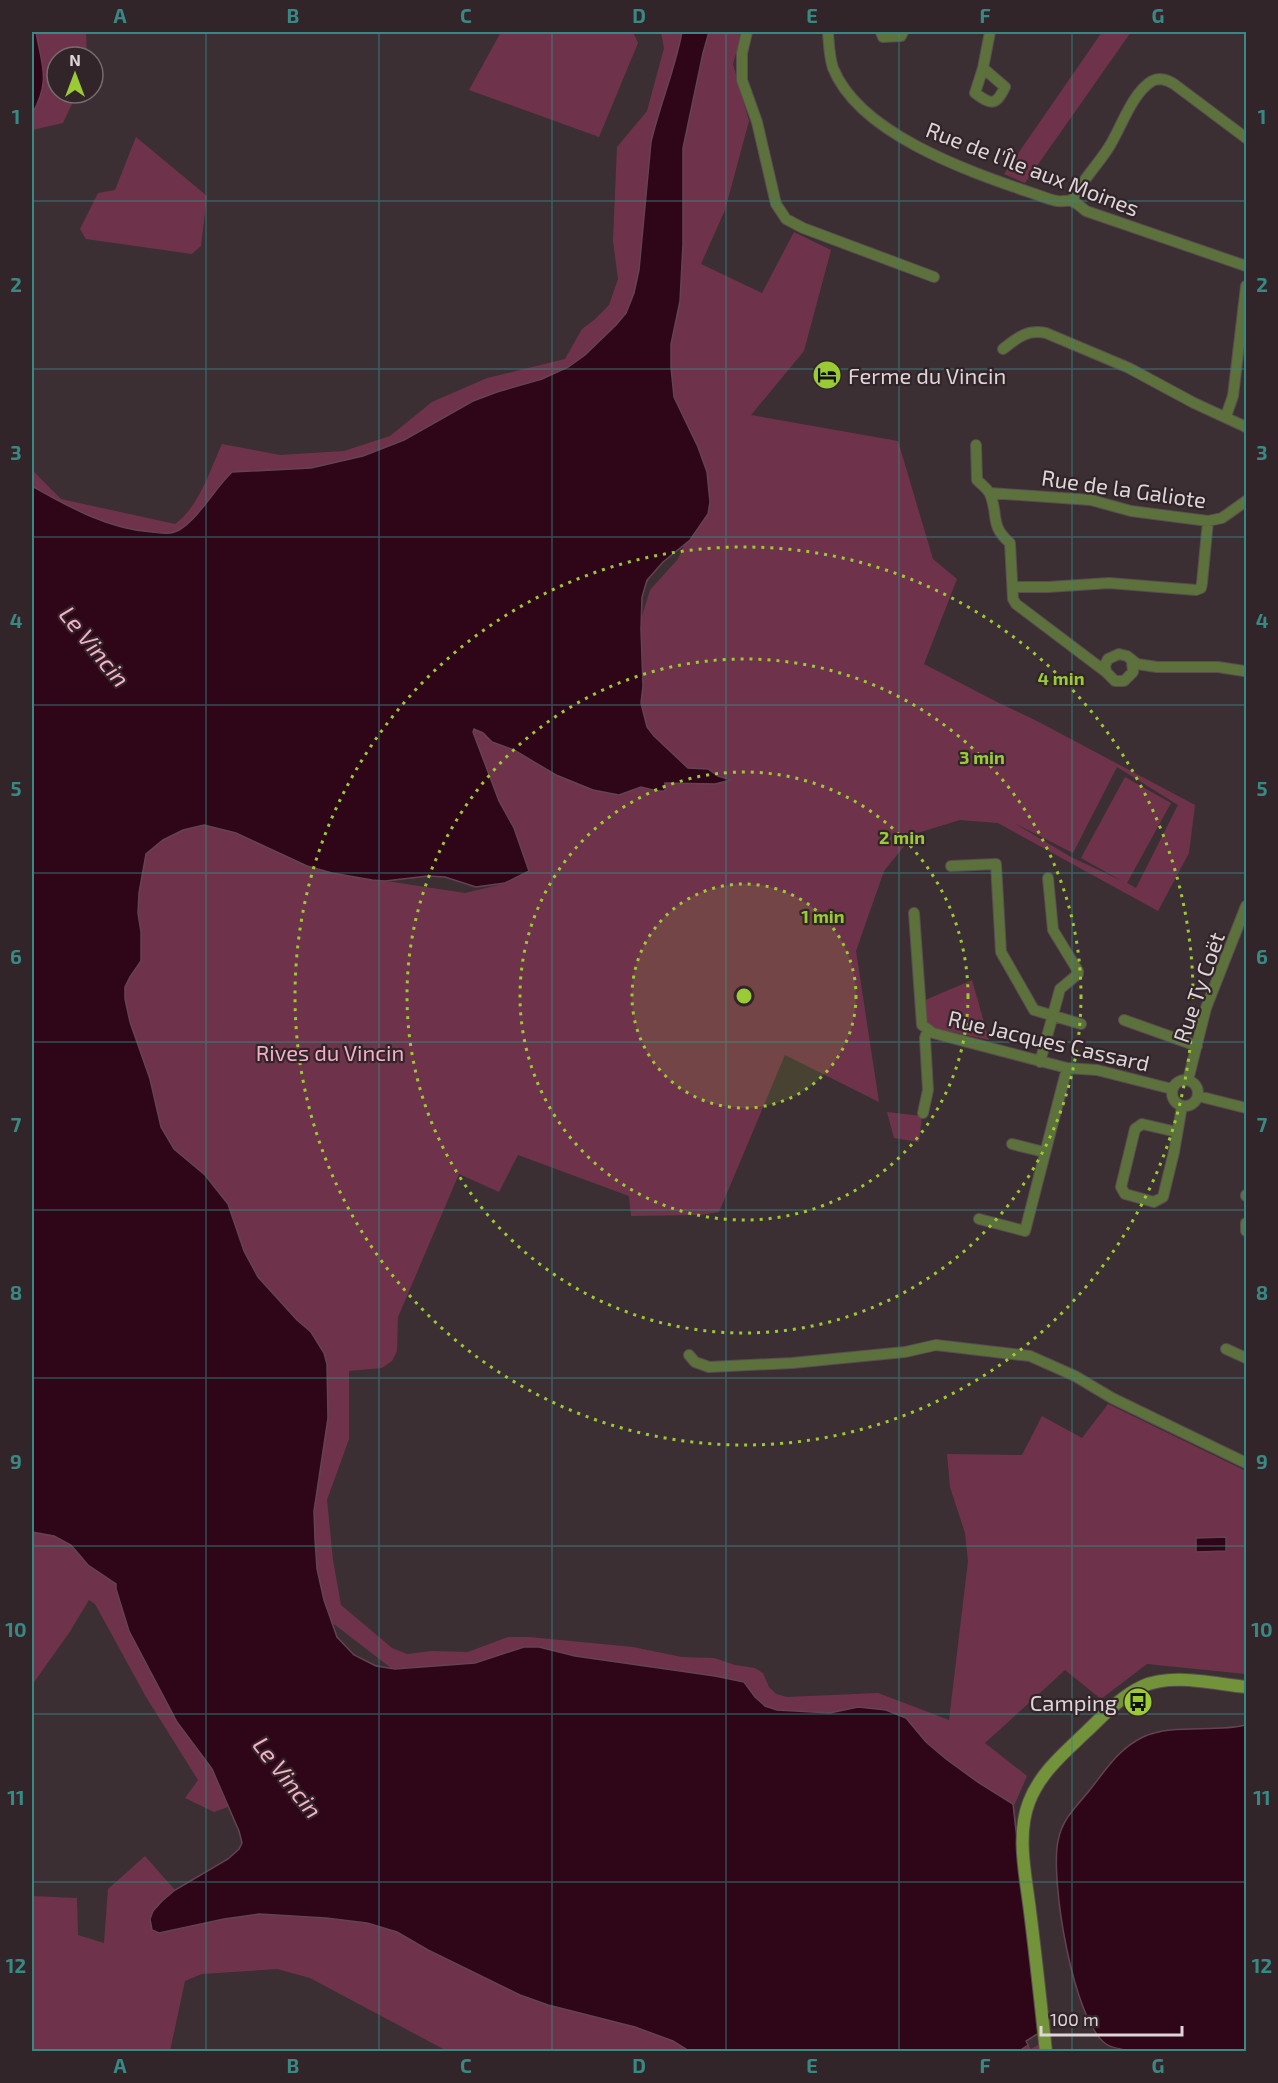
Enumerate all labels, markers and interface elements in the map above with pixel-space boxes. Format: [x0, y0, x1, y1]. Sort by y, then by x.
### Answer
text: A [113, 3, 127, 27]
text: B [287, 3, 299, 27]
text: C [460, 3, 472, 27]
text: D [632, 3, 646, 27]
text: E [806, 3, 818, 27]
text: F [979, 3, 991, 27]
text: G [1152, 3, 1164, 27]
north arrow [45, 45, 105, 105]
text: N [69, 50, 81, 69]
text: 1 [12, 104, 20, 128]
text: 1 [1258, 104, 1266, 128]
street label: Rue de l'Île aux Moines [923, 115, 1143, 221]
text: 2 [10, 272, 22, 296]
text: 2 [1256, 272, 1268, 296]
hotel icon: Ferme du Vincin [811, 359, 843, 391]
place label: Ferme du Vincin [848, 362, 1006, 388]
text: 3 [10, 440, 22, 464]
text: 3 [1256, 440, 1268, 464]
street label: Rue de la Galiote [1040, 464, 1208, 512]
water label: Le Vincin [54, 600, 136, 692]
text: 4 [10, 608, 23, 632]
text: 4 [1256, 608, 1269, 632]
text: 4 min [1038, 667, 1085, 689]
text: 3 min [959, 746, 1005, 768]
text: 5 [10, 776, 22, 800]
text: 5 [1256, 776, 1268, 800]
text: 2 min [879, 826, 925, 848]
text: 1 min [801, 905, 845, 927]
street label: Rue Ty Coët [1167, 928, 1229, 1046]
text: 6 [10, 944, 22, 968]
text: 6 [1256, 944, 1268, 968]
centre of rings [734, 986, 754, 1006]
street label: Rue Jacques Cassard [946, 1004, 1152, 1076]
park label: Rives du Vincin [256, 1039, 404, 1065]
text: 7 [11, 1112, 22, 1136]
text: 7 [1257, 1112, 1268, 1136]
text: 8 [10, 1280, 22, 1304]
text: 8 [1256, 1280, 1268, 1304]
text: 9 [10, 1449, 22, 1473]
text: 9 [1256, 1449, 1268, 1473]
text: 10 [5, 1617, 27, 1641]
text: 10 [1251, 1617, 1273, 1641]
bus stop icon: Camping [1122, 1686, 1154, 1718]
place label: Camping [1030, 1689, 1117, 1715]
water label: Le Vincin [247, 1731, 329, 1823]
text: 11 [7, 1785, 25, 1809]
text: 11 [1253, 1785, 1271, 1809]
text: 12 [6, 1953, 26, 1977]
text: 12 [1252, 1953, 1272, 1977]
scale bar [1041, 1999, 1182, 2037]
text: 100 m [1050, 2008, 1099, 2030]
text: A [113, 2053, 127, 2077]
text: B [287, 2053, 299, 2077]
text: C [460, 2053, 472, 2077]
text: D [632, 2053, 646, 2077]
text: E [806, 2053, 818, 2077]
text: F [979, 2053, 991, 2077]
text: G [1152, 2053, 1164, 2077]

